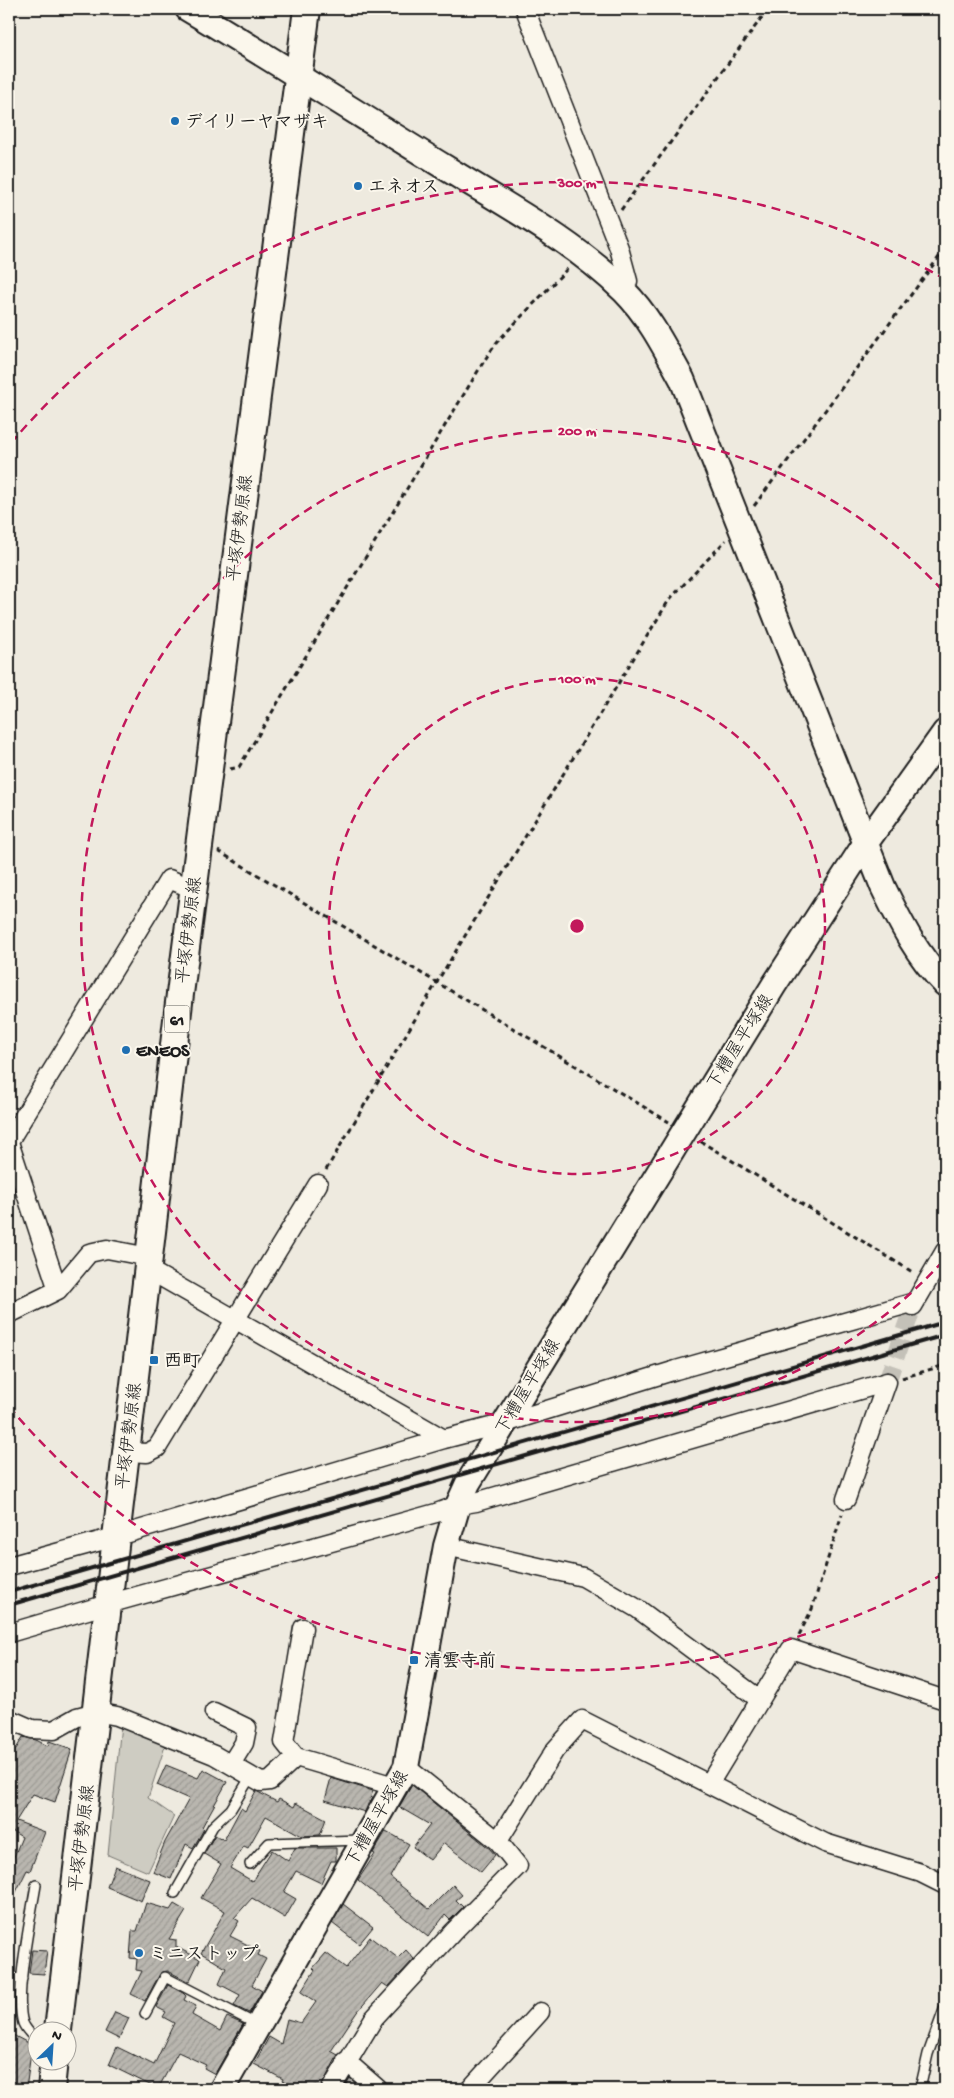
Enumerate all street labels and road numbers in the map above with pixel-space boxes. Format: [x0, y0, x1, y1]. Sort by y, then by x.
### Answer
street label: 平塚伊勢原線 [223, 473, 258, 583]
street label: 平塚伊勢原線 [172, 875, 207, 985]
street label: 下糟屋平塚線 [703, 990, 779, 1094]
road number: 61 [164, 1006, 190, 1032]
street label: 下糟屋平塚線 [491, 1335, 566, 1439]
street label: 平塚伊勢原線 [112, 1381, 147, 1491]
street label: 下糟屋平塚線 [341, 1767, 414, 1871]
street label: 平塚伊勢原線 [65, 1783, 100, 1893]

